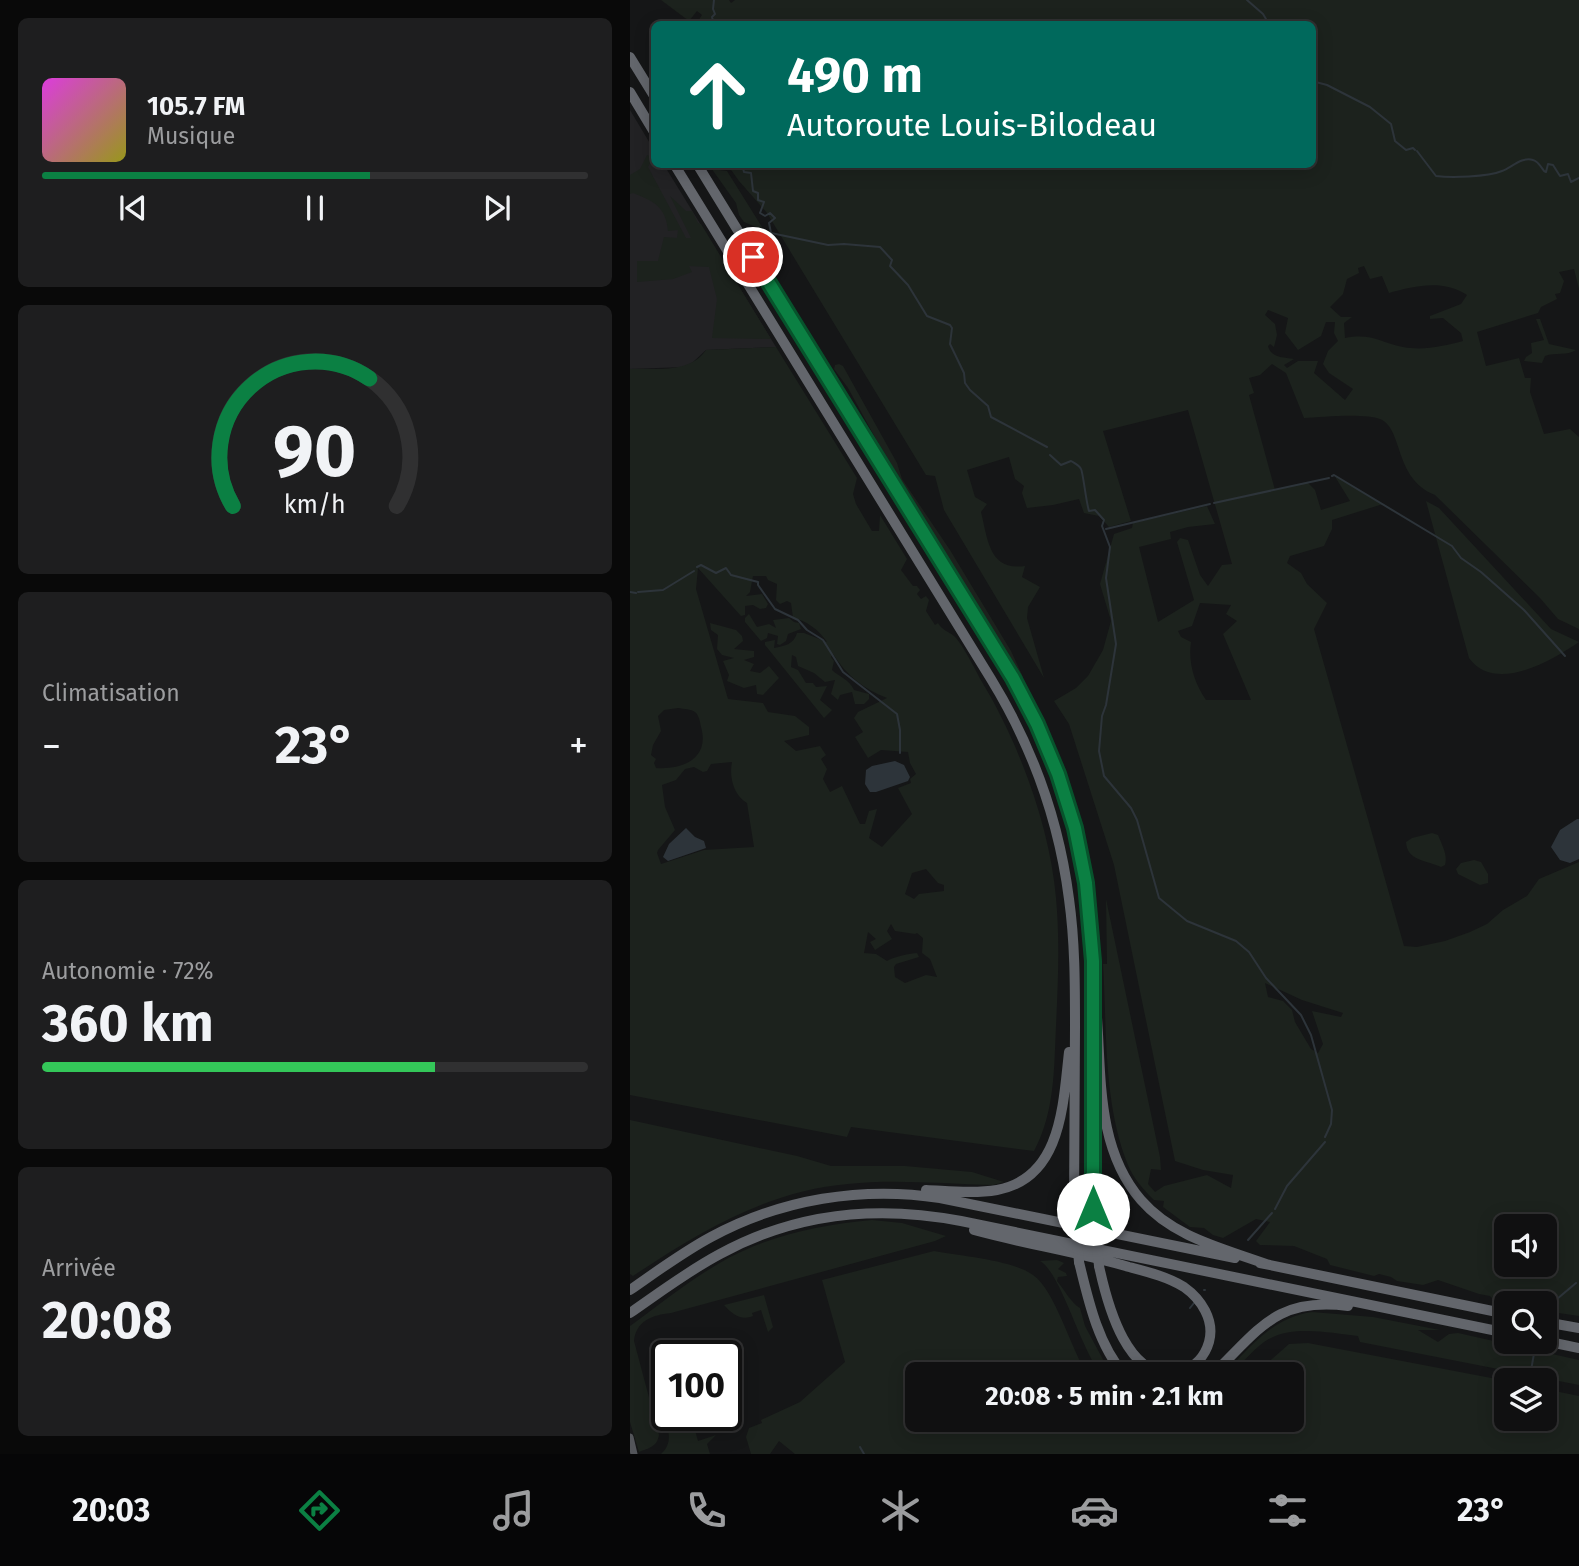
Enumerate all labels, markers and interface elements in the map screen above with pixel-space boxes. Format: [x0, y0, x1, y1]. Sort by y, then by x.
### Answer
text: 490 m [787, 46, 923, 105]
icon: ahead [672, 49, 763, 140]
text: 105.7 FM [147, 91, 245, 122]
text: Autoroute Louis-Bilodeau [787, 106, 1157, 144]
text: Musique [147, 122, 235, 150]
icon: previous [114, 189, 152, 227]
icon: pause [296, 189, 334, 227]
icon: next [478, 189, 516, 227]
pin [723, 227, 783, 287]
icon: arrive [734, 238, 772, 276]
text: 90 [273, 408, 357, 495]
text: km/h [284, 490, 346, 520]
text: Climatisation [42, 679, 180, 707]
text: 23° [275, 714, 355, 777]
text: − [42, 723, 61, 769]
text: + [569, 723, 588, 769]
text: Autonomie · 72% [42, 957, 214, 985]
text: 360 km [42, 992, 214, 1055]
position arrow [1056, 1172, 1130, 1246]
map controls [1494, 1214, 1557, 1431]
button: sound [1494, 1214, 1557, 1277]
text: Arrivée [42, 1254, 116, 1282]
text: 20:08 [42, 1289, 172, 1352]
button: search [1494, 1291, 1557, 1354]
speed limit sign: 100 [651, 1340, 742, 1431]
button: layers [1494, 1368, 1557, 1431]
text: 20:08 · 5 min · 2.1 km [985, 1381, 1224, 1412]
icon: directions [295, 1486, 344, 1535]
icon: music [489, 1486, 538, 1535]
icon: phone [682, 1486, 731, 1535]
icon: climate [876, 1486, 925, 1535]
icon: car [1070, 1486, 1119, 1535]
icon: filters [1263, 1486, 1312, 1535]
text: 20:03 [72, 1491, 150, 1529]
text: 23° [1457, 1491, 1507, 1529]

